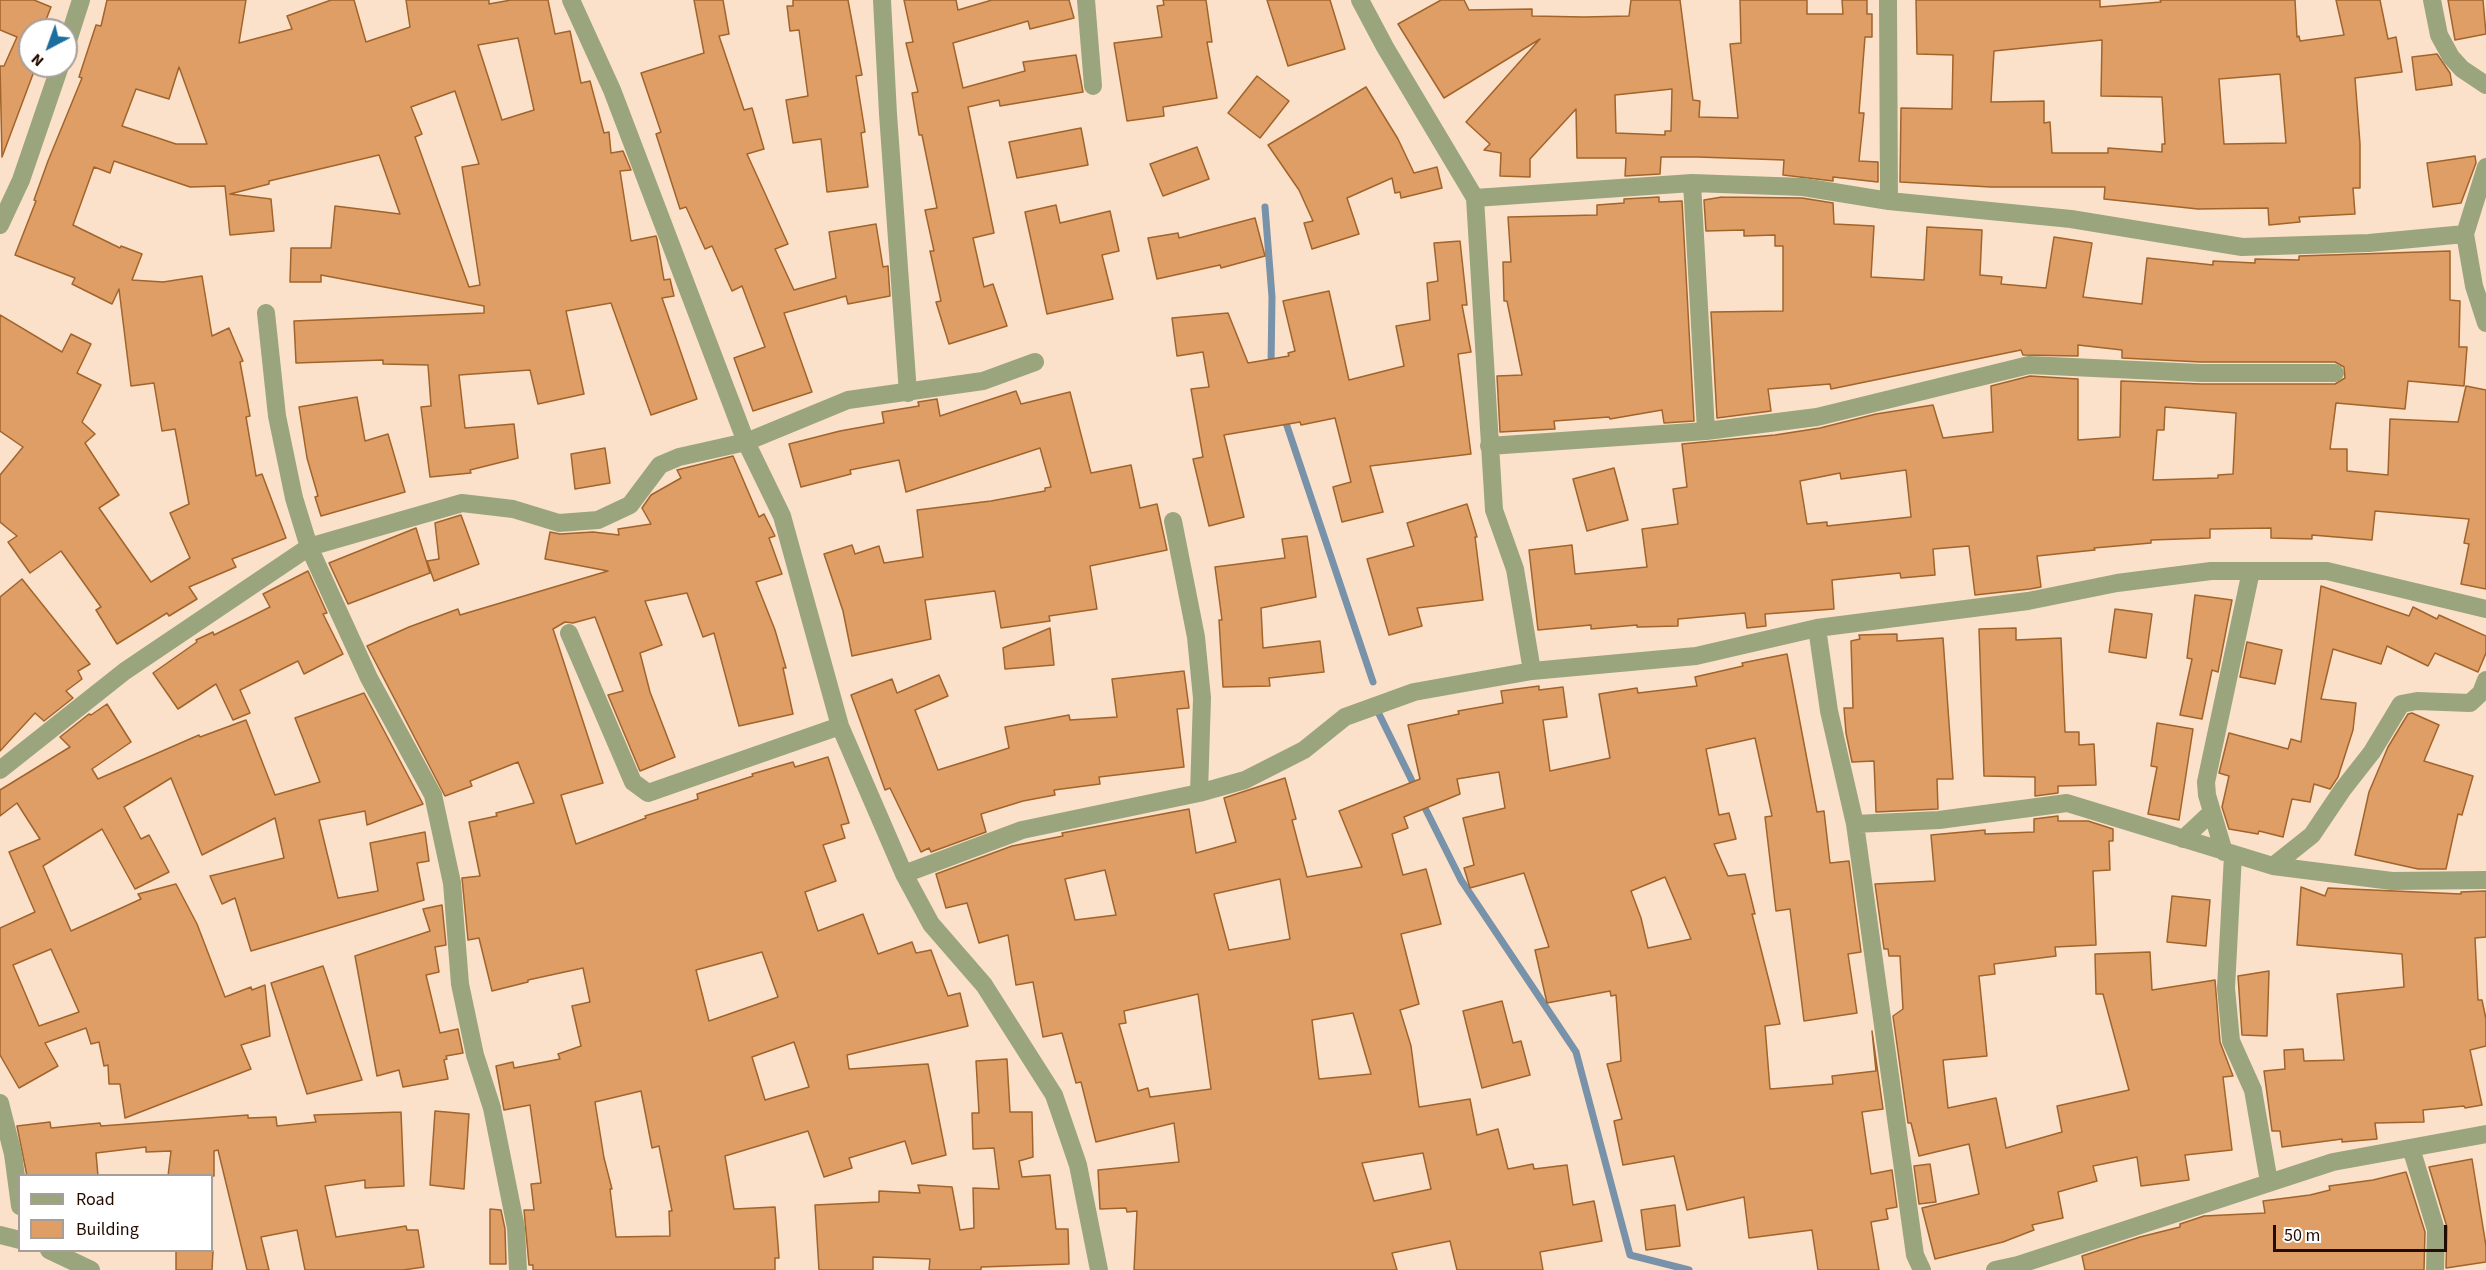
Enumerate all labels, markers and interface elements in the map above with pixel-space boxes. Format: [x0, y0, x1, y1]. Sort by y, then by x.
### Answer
north arrow [18, 18, 78, 78]
text: N [26, 48, 49, 72]
legend [18, 1174, 213, 1252]
text: Road [76, 1187, 115, 1212]
scale bar [2276, 1213, 2450, 1251]
text: Building [76, 1217, 139, 1242]
text: 50 m [2284, 1223, 2320, 1248]

